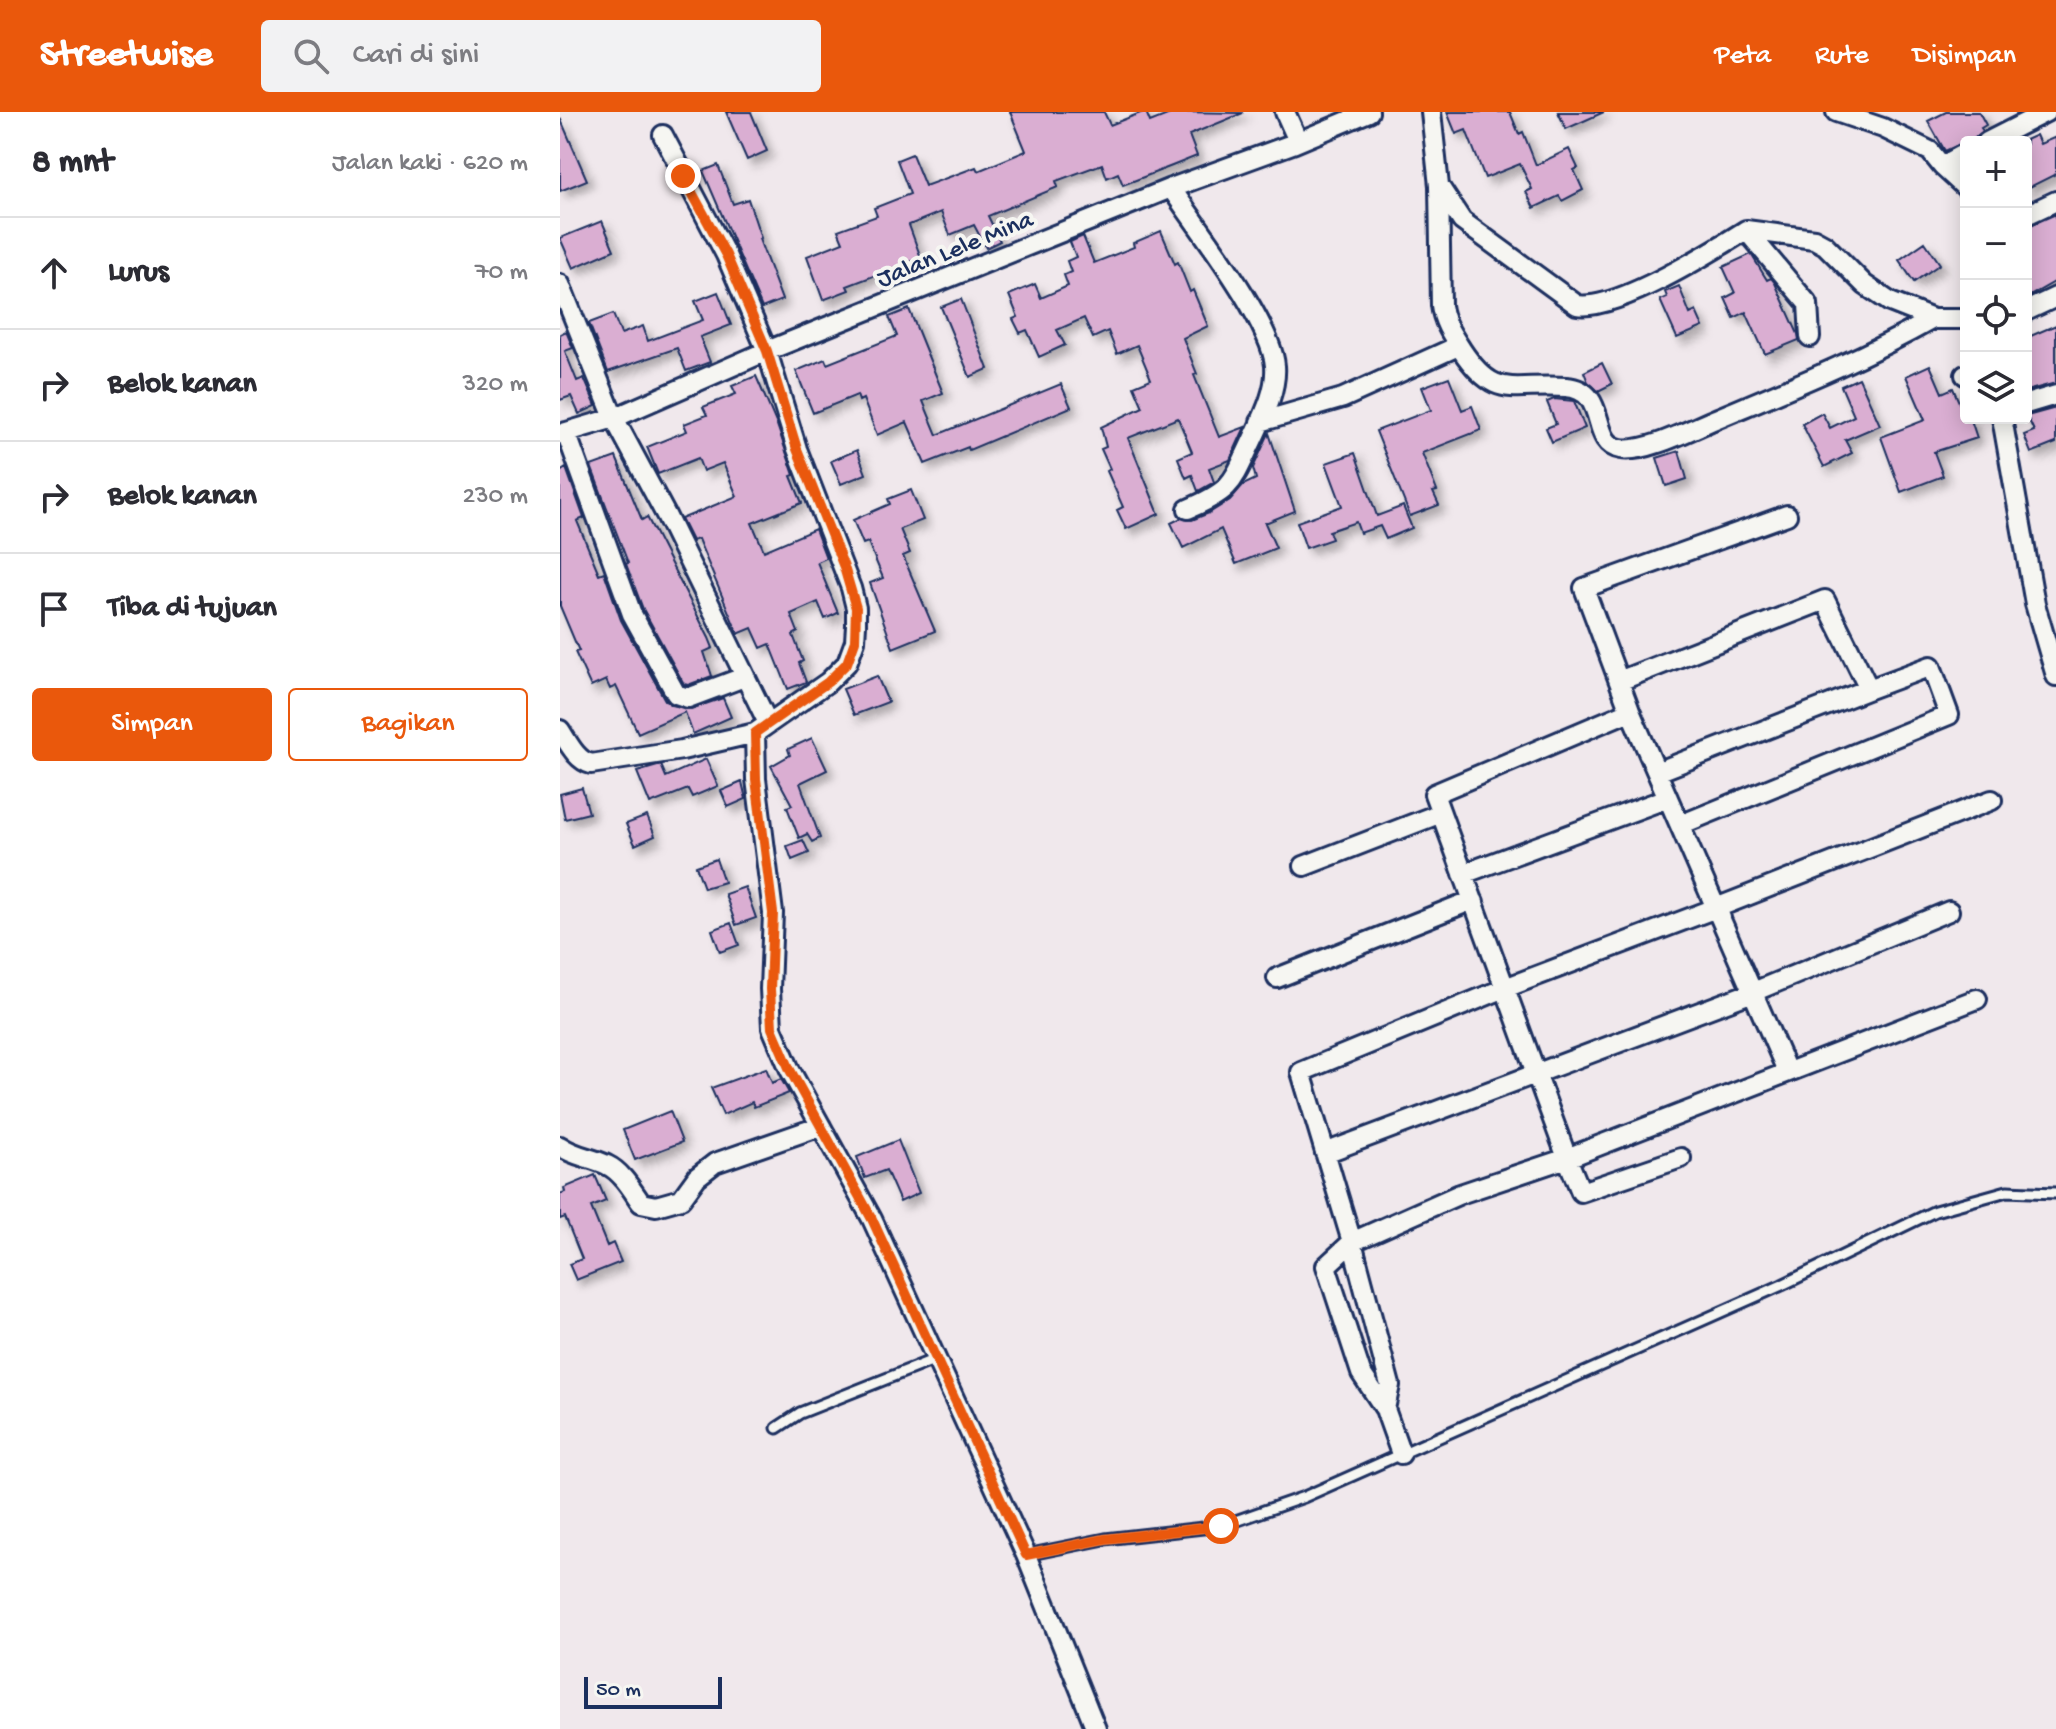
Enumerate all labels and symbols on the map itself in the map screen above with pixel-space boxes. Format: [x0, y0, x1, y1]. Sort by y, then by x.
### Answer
route end [665, 158, 701, 194]
street label: Jalan Lele Mina [873, 205, 1040, 297]
route start [1203, 1508, 1239, 1544]
scale bar [584, 1673, 722, 1709]

